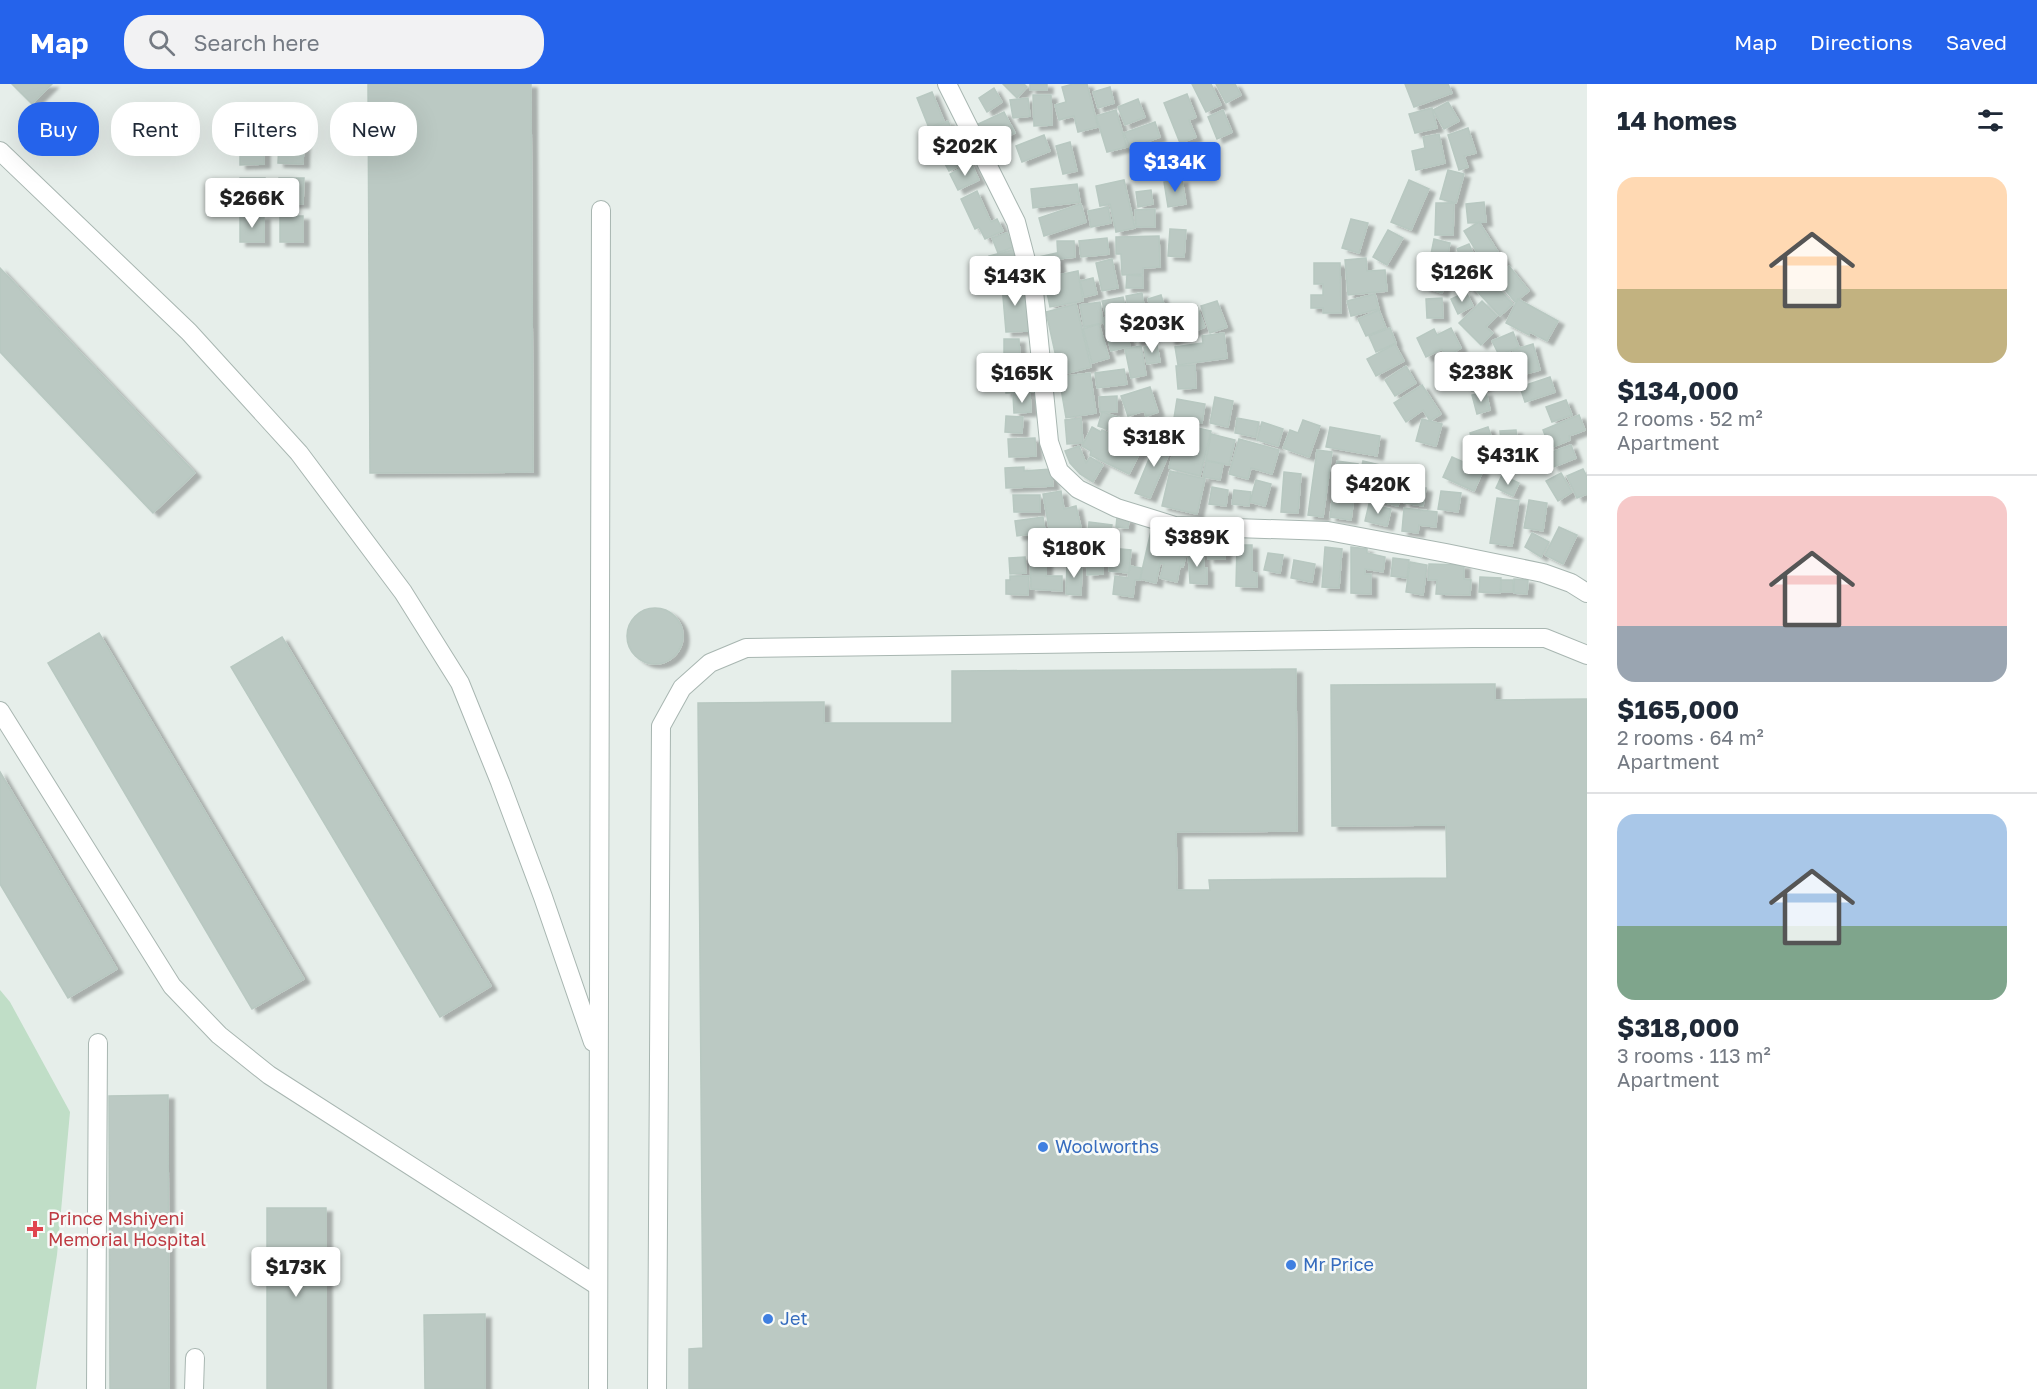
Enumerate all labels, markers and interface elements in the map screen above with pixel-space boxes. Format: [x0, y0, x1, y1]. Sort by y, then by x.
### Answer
search box [124, 15, 544, 69]
text: Map [30, 26, 88, 59]
icon: search [145, 26, 178, 59]
text: Search here [193, 29, 319, 56]
text: Map [1734, 29, 1777, 55]
text: Directions [1810, 29, 1913, 55]
text: Saved [1946, 29, 2007, 55]
chip: Buy [18, 102, 99, 156]
chip: Rent [111, 102, 200, 156]
chip: Filters [212, 102, 318, 156]
chip: New [330, 102, 417, 156]
icon: filters [1974, 104, 2007, 137]
text: 14 homes [1617, 105, 1737, 136]
pin: $202K [923, 126, 1007, 177]
text: $202K [932, 133, 998, 157]
pin: $134K [1133, 142, 1217, 193]
text: $134K [1144, 149, 1206, 173]
pin: $266K [210, 178, 294, 229]
text: $266K [219, 185, 285, 209]
icon: home [1758, 216, 1866, 324]
pin: $126K [1420, 252, 1504, 303]
pin: $143K [973, 256, 1057, 307]
text: $126K [1430, 259, 1494, 283]
text: $143K [984, 263, 1046, 287]
pin: $203K [1110, 303, 1194, 354]
text: $203K [1119, 310, 1185, 334]
pin: $238K [1439, 352, 1523, 403]
pin: $165K [980, 353, 1064, 404]
text: $238K [1448, 359, 1514, 383]
text: $165K [990, 360, 1054, 384]
text: $134,000 [1617, 375, 1739, 406]
text: 2 rooms · 52 m² [1617, 406, 1763, 430]
pin: $318K [1112, 417, 1196, 468]
text: $318K [1122, 424, 1186, 448]
text: Apartment [1617, 430, 1720, 454]
pin: $431K [1466, 435, 1550, 486]
text: $431K [1477, 442, 1539, 466]
pin: $420K [1336, 464, 1420, 515]
text: $420K [1345, 471, 1411, 495]
pin: $389K [1155, 517, 1239, 568]
text: $389K [1164, 524, 1230, 548]
pin: $180K [1032, 528, 1116, 579]
text: $180K [1042, 535, 1106, 559]
icon: home [1758, 535, 1866, 643]
text: $165,000 [1617, 694, 1739, 725]
text: 2 rooms · 64 m² [1617, 725, 1764, 749]
text: Apartment [1617, 749, 1720, 773]
icon: home [1758, 853, 1866, 961]
text: $318,000 [1617, 1012, 1739, 1043]
text: 3 rooms · 113 m² [1617, 1043, 1771, 1067]
text: Apartment [1617, 1067, 1720, 1091]
place label: Woolworths [1055, 1135, 1159, 1157]
marker: Woolworths [1036, 1140, 1050, 1154]
place label: Prince Mshiyeni Memorial Hospital [48, 1207, 206, 1250]
marker: Prince Mshiyeni Memorial Hospital [26, 1220, 44, 1238]
pin: $173K [254, 1247, 338, 1298]
place label: Mr Price [1303, 1253, 1374, 1275]
text: $173K [265, 1254, 327, 1278]
marker: Mr Price [1284, 1258, 1298, 1272]
place label: Jet [780, 1307, 808, 1329]
marker: Jet [761, 1312, 775, 1326]

